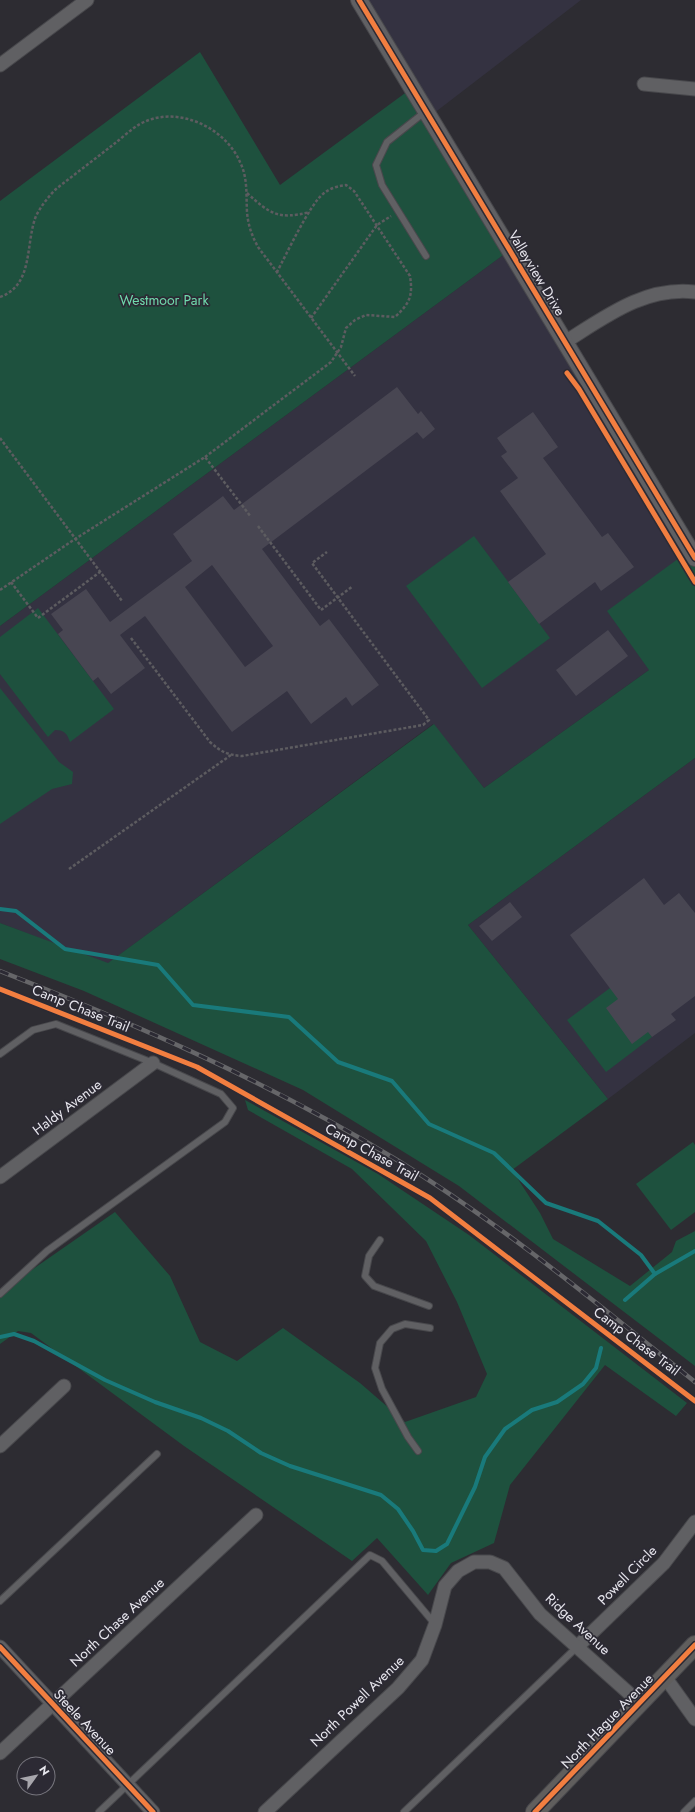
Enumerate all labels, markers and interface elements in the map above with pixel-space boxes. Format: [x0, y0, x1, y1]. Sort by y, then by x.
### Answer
street label: Valleyview Drive [504, 227, 570, 319]
park label: Westmoor Park [119, 290, 209, 310]
street label: Camp Chase Trail [29, 979, 133, 1037]
street label: Haldy Avenue [28, 1074, 106, 1140]
street label: Camp Chase Trail [322, 1118, 422, 1186]
street label: Camp Chase Trail [589, 1302, 685, 1380]
street label: Powell Circle [593, 1541, 661, 1609]
street label: North Chase Avenue [65, 1573, 169, 1671]
street label: Ridge Avenue [541, 1589, 615, 1659]
street label: North Powell Avenue [306, 1651, 408, 1751]
street label: North Hague Avenue [556, 1669, 658, 1773]
street label: Steele Avenue [49, 1685, 121, 1759]
north arrow [16, 1756, 56, 1796]
text: N [35, 1763, 53, 1779]

